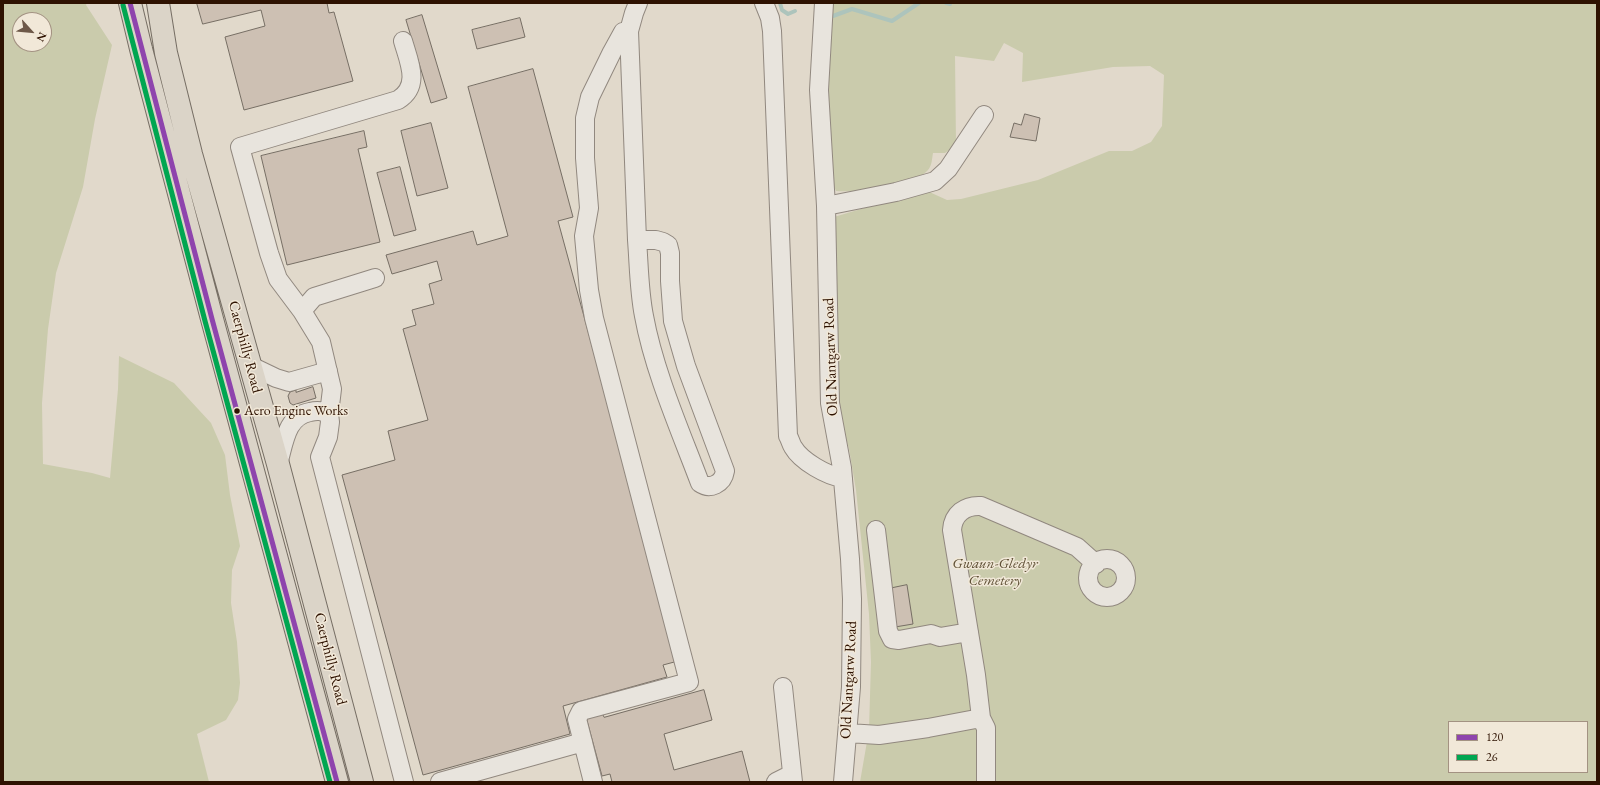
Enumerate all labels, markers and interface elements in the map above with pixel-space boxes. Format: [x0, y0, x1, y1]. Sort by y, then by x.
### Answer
north arrow [12, 12, 52, 52]
text: N [34, 30, 50, 44]
street label: Old Nantgarw Road [820, 298, 842, 416]
street label: Caerphilly Road [224, 299, 266, 395]
place label: Aero Engine Works [244, 403, 348, 419]
marker: Aero Engine Works [232, 406, 242, 416]
park label: Gwaun-Gledyr Cemetery [952, 555, 1038, 590]
street label: Caerphilly Road [310, 611, 350, 707]
street label: Old Nantgarw Road [837, 620, 861, 740]
legend [1448, 721, 1588, 773]
text: 120 [1486, 729, 1503, 745]
text: 26 [1486, 749, 1498, 765]

